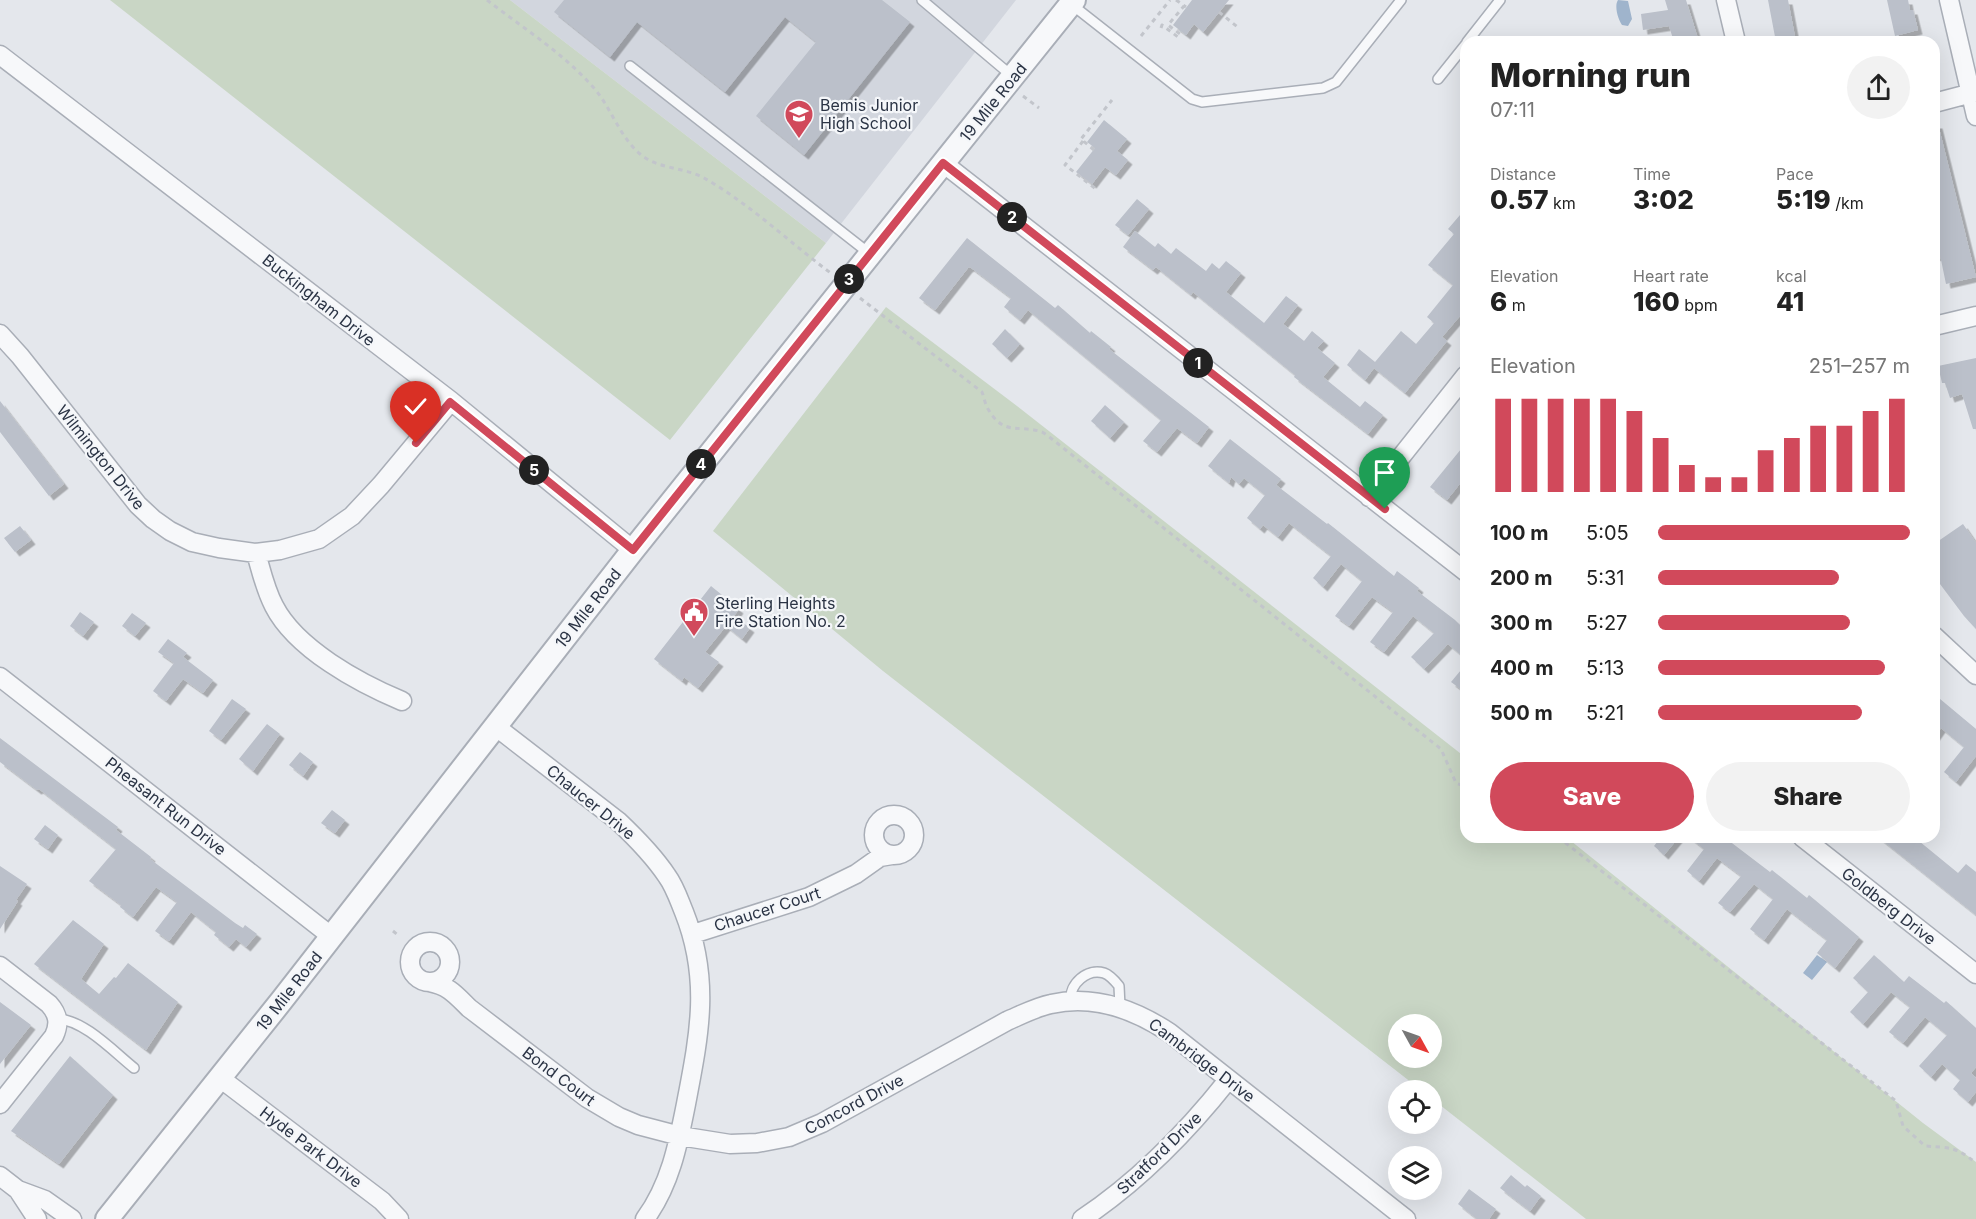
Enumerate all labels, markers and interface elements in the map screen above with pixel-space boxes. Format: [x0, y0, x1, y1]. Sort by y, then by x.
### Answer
text: Morning run [1490, 55, 1691, 95]
button: share [1847, 56, 1910, 119]
street label: 19 Mile Road [955, 59, 1031, 145]
place label: Bemis Junior High School [820, 95, 918, 133]
school or university icon: Bemis Junior High School [783, 98, 815, 140]
text: 07:11 [1490, 98, 1535, 122]
text: Distance [1490, 164, 1556, 184]
text: Time [1633, 164, 1671, 184]
text: Pace [1776, 164, 1814, 184]
text: 0.57 [1490, 184, 1549, 215]
text: 3:02 [1633, 184, 1694, 215]
text: 5:19 [1776, 184, 1831, 215]
text: km [1549, 193, 1576, 213]
text: /km [1831, 193, 1864, 213]
pin: 2 [997, 202, 1027, 232]
text: 2 [1007, 207, 1017, 227]
street label: Buckingham Drive [259, 250, 379, 350]
pin: 3 [834, 264, 864, 294]
text: Elevation [1490, 266, 1559, 286]
text: Heart rate [1633, 266, 1709, 286]
text: kcal [1776, 266, 1807, 286]
text: 3 [844, 269, 854, 289]
text: 6 [1490, 286, 1507, 317]
text: 160 [1633, 286, 1680, 317]
text: 41 [1776, 286, 1804, 317]
text: m [1507, 295, 1526, 315]
text: bpm [1680, 295, 1718, 315]
pin: 1 [1183, 348, 1213, 378]
text: 1 [1195, 353, 1201, 373]
text: Elevation [1490, 354, 1576, 378]
text: 251–257 m [1809, 354, 1910, 378]
pin [390, 381, 441, 443]
icon: check [399, 390, 432, 423]
street label: Wilmington Drive [53, 401, 149, 513]
pin [1359, 447, 1410, 509]
pin: 4 [686, 449, 716, 479]
text: 4 [696, 454, 706, 474]
pin: 5 [519, 455, 549, 485]
icon: arrive [1368, 456, 1401, 489]
text: 5 [529, 460, 539, 480]
text: 100 m [1490, 521, 1549, 545]
text: 5:05 [1586, 521, 1629, 545]
street label: 19 Mile Road [551, 564, 625, 652]
text: 200 m [1490, 566, 1553, 590]
text: 5:31 [1586, 566, 1624, 590]
place label: Sterling Heights Fire Station No. 2 [715, 593, 846, 631]
public building icon: Sterling Heights Fire Station No. 2 [678, 596, 710, 638]
text: 300 m [1490, 611, 1553, 635]
text: 5:27 [1586, 611, 1627, 635]
text: 400 m [1490, 656, 1554, 680]
text: 5:13 [1586, 656, 1624, 680]
text: 500 m [1490, 701, 1553, 725]
text: 5:21 [1586, 701, 1624, 725]
street label: Pheasant Run Drive [101, 753, 231, 859]
street label: Chaucer Drive [543, 760, 639, 844]
button: Save [1490, 762, 1694, 831]
button: Share [1706, 762, 1910, 831]
street label: Goldberg Drive [1838, 863, 1940, 949]
street label: Chaucer Court [711, 882, 823, 936]
street label: 19 Mile Road [252, 947, 326, 1035]
street label: Cambridge Drive [1145, 1014, 1259, 1106]
north arrow [1388, 1014, 1442, 1068]
map controls [1388, 1014, 1442, 1200]
street label: Bond Court [519, 1042, 599, 1110]
street label: Concord Drive [801, 1070, 907, 1138]
button: locate [1388, 1080, 1442, 1134]
street label: Hyde Park Drive [256, 1102, 366, 1192]
street label: Stratford Drive [1112, 1108, 1206, 1198]
button: layers [1388, 1146, 1442, 1200]

